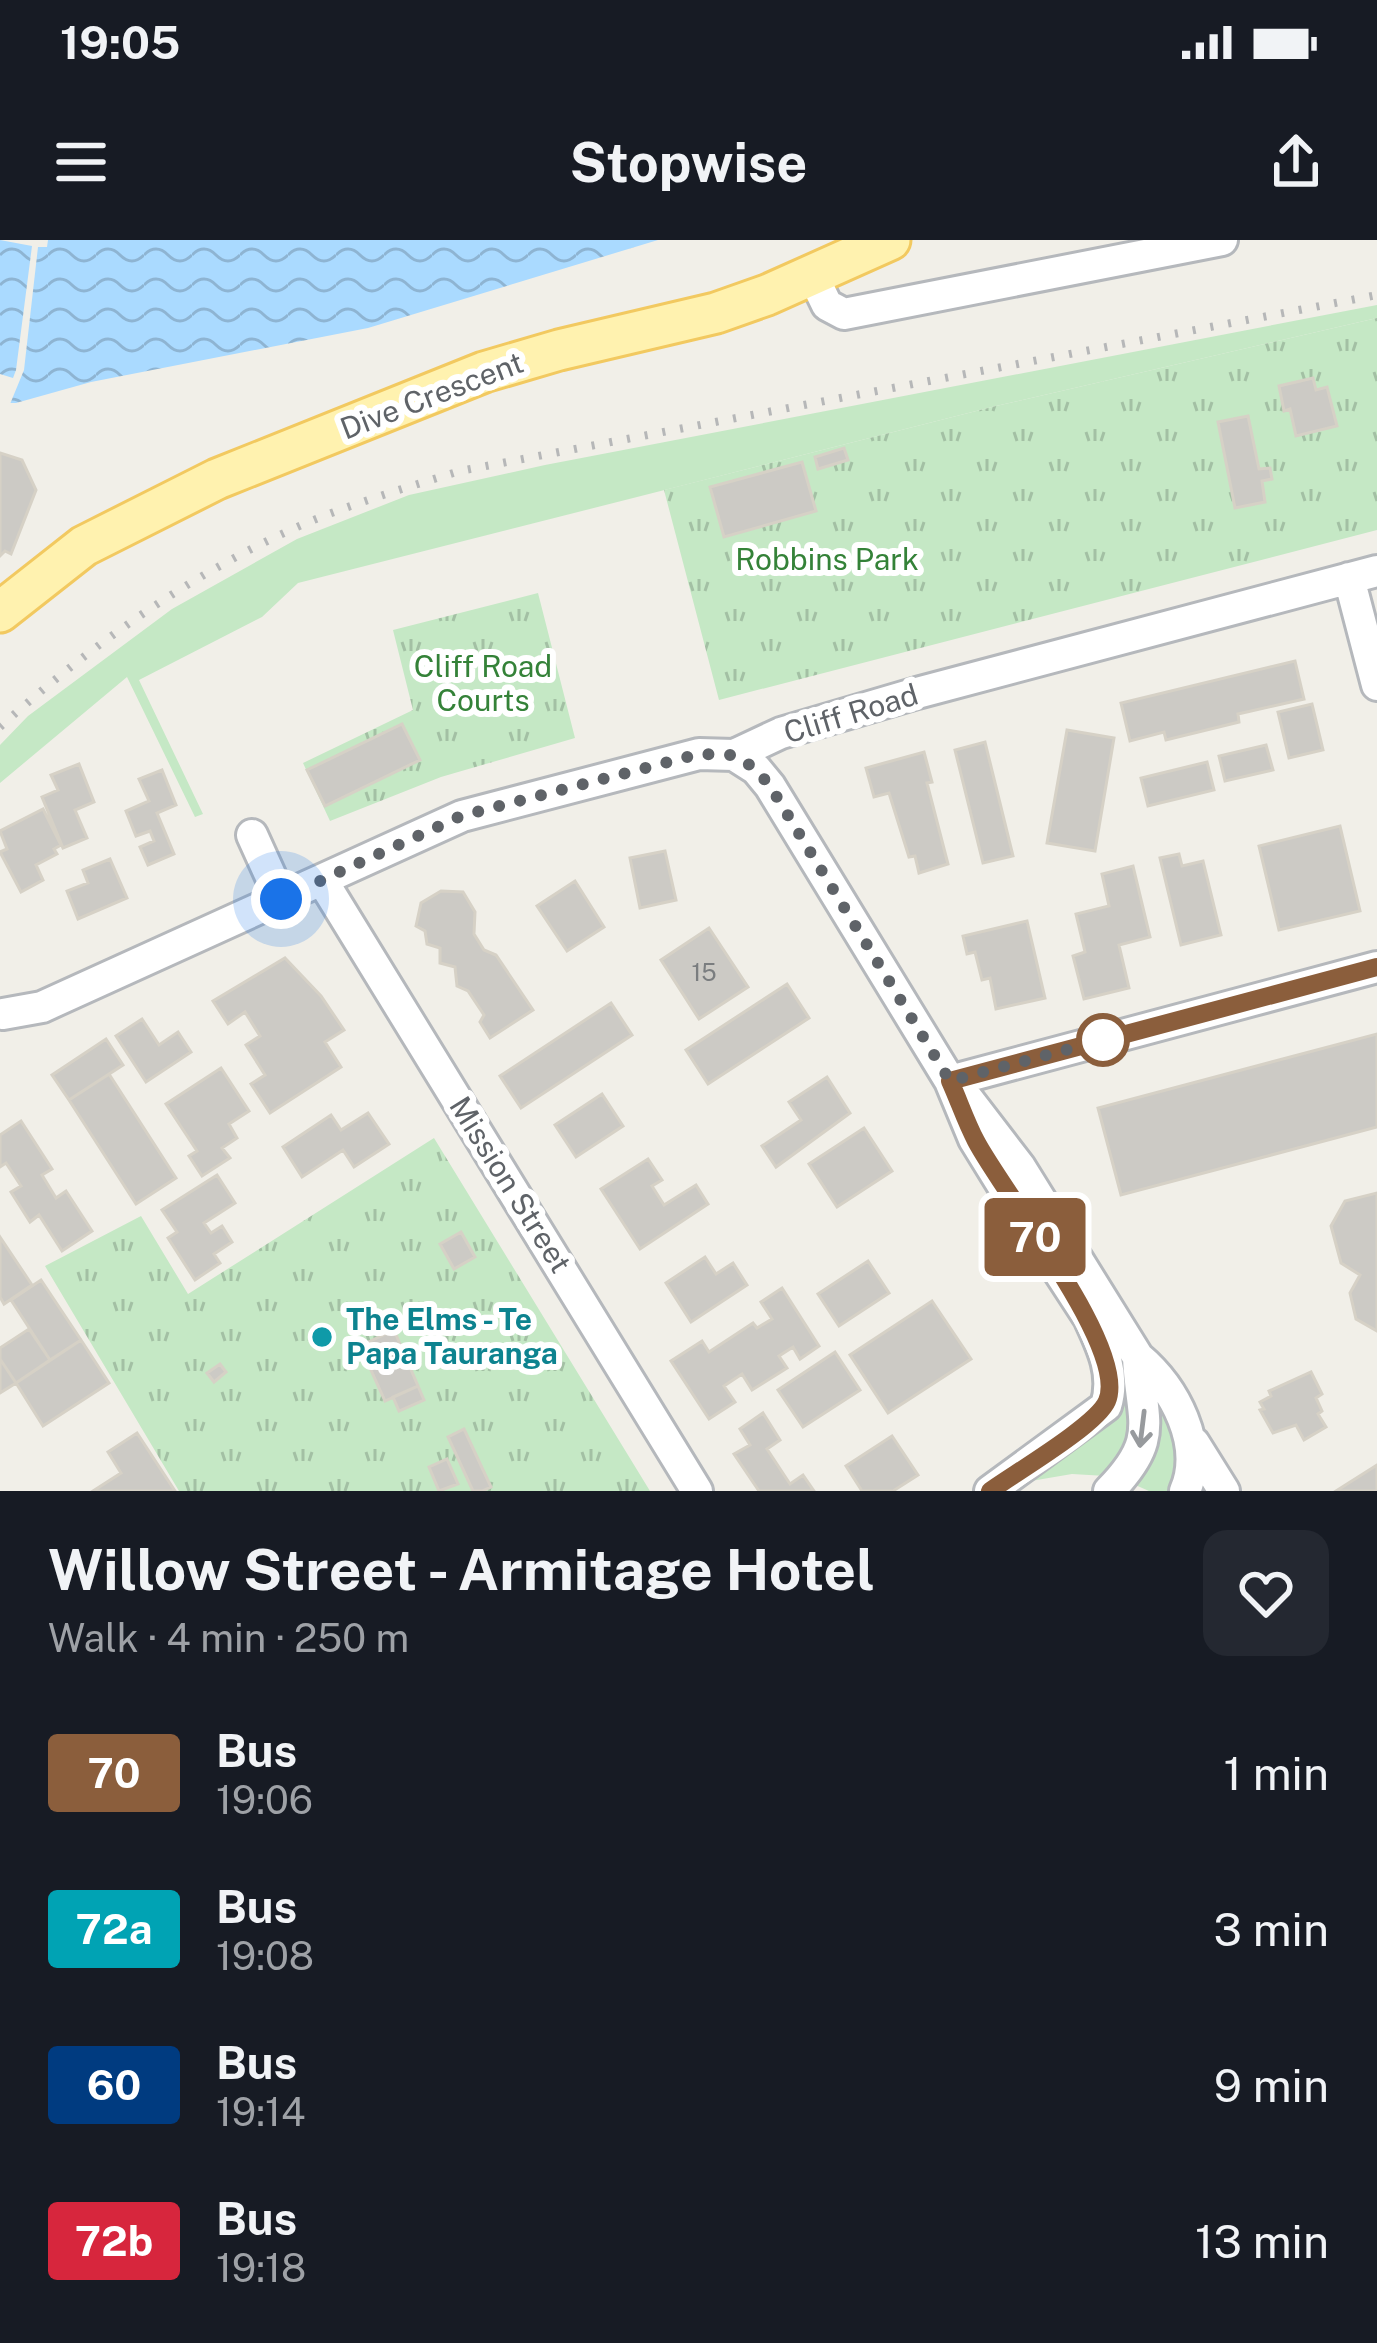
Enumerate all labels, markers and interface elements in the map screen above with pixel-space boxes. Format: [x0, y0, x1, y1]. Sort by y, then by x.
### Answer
text: 19:05 [60, 16, 180, 69]
icon: menu [48, 129, 114, 195]
icon: share [1263, 129, 1329, 195]
text: Stopwise [570, 131, 807, 194]
street label: Dive Crescent [335, 344, 528, 446]
park label: Robbins Park [735, 541, 919, 577]
park label: Cliff Road Courts [414, 648, 552, 718]
street label: Cliff Road [779, 676, 922, 750]
your location [251, 869, 311, 929]
house number: 15 [691, 958, 717, 986]
unlabelled marker [1078, 1015, 1128, 1065]
street label: Mission Street [442, 1090, 579, 1279]
line badge: 70 [981, 1198, 1089, 1276]
text: 70 [1009, 1212, 1061, 1261]
place label: The Elms - Te Papa Tauranga [346, 1301, 558, 1371]
marker: The Elms - Te Papa Tauranga [309, 1324, 335, 1350]
one-way arrow [1131, 1409, 1153, 1448]
button: heart [1203, 1530, 1329, 1656]
text: Willow Street - Armitage Hotel [48, 1536, 875, 1603]
text: Walk · 4 min · 250 m [48, 1615, 409, 1661]
text: Bus [216, 1724, 297, 1777]
text: 1 min [1223, 1747, 1329, 1800]
text: 70 [88, 1748, 140, 1797]
text: 19:06 [216, 1777, 313, 1823]
text: Bus [216, 1880, 297, 1933]
text: 3 min [1213, 1903, 1329, 1956]
text: 72a [76, 1904, 152, 1953]
text: 19:08 [216, 1933, 314, 1979]
text: Bus [216, 2036, 297, 2089]
text: 9 min [1214, 2059, 1329, 2112]
text: 60 [87, 2060, 141, 2109]
text: 19:14 [216, 2089, 305, 2135]
text: Bus [216, 2192, 297, 2245]
text: 13 min [1195, 2215, 1329, 2268]
text: 72b [75, 2216, 153, 2265]
text: 19:18 [216, 2245, 306, 2291]

